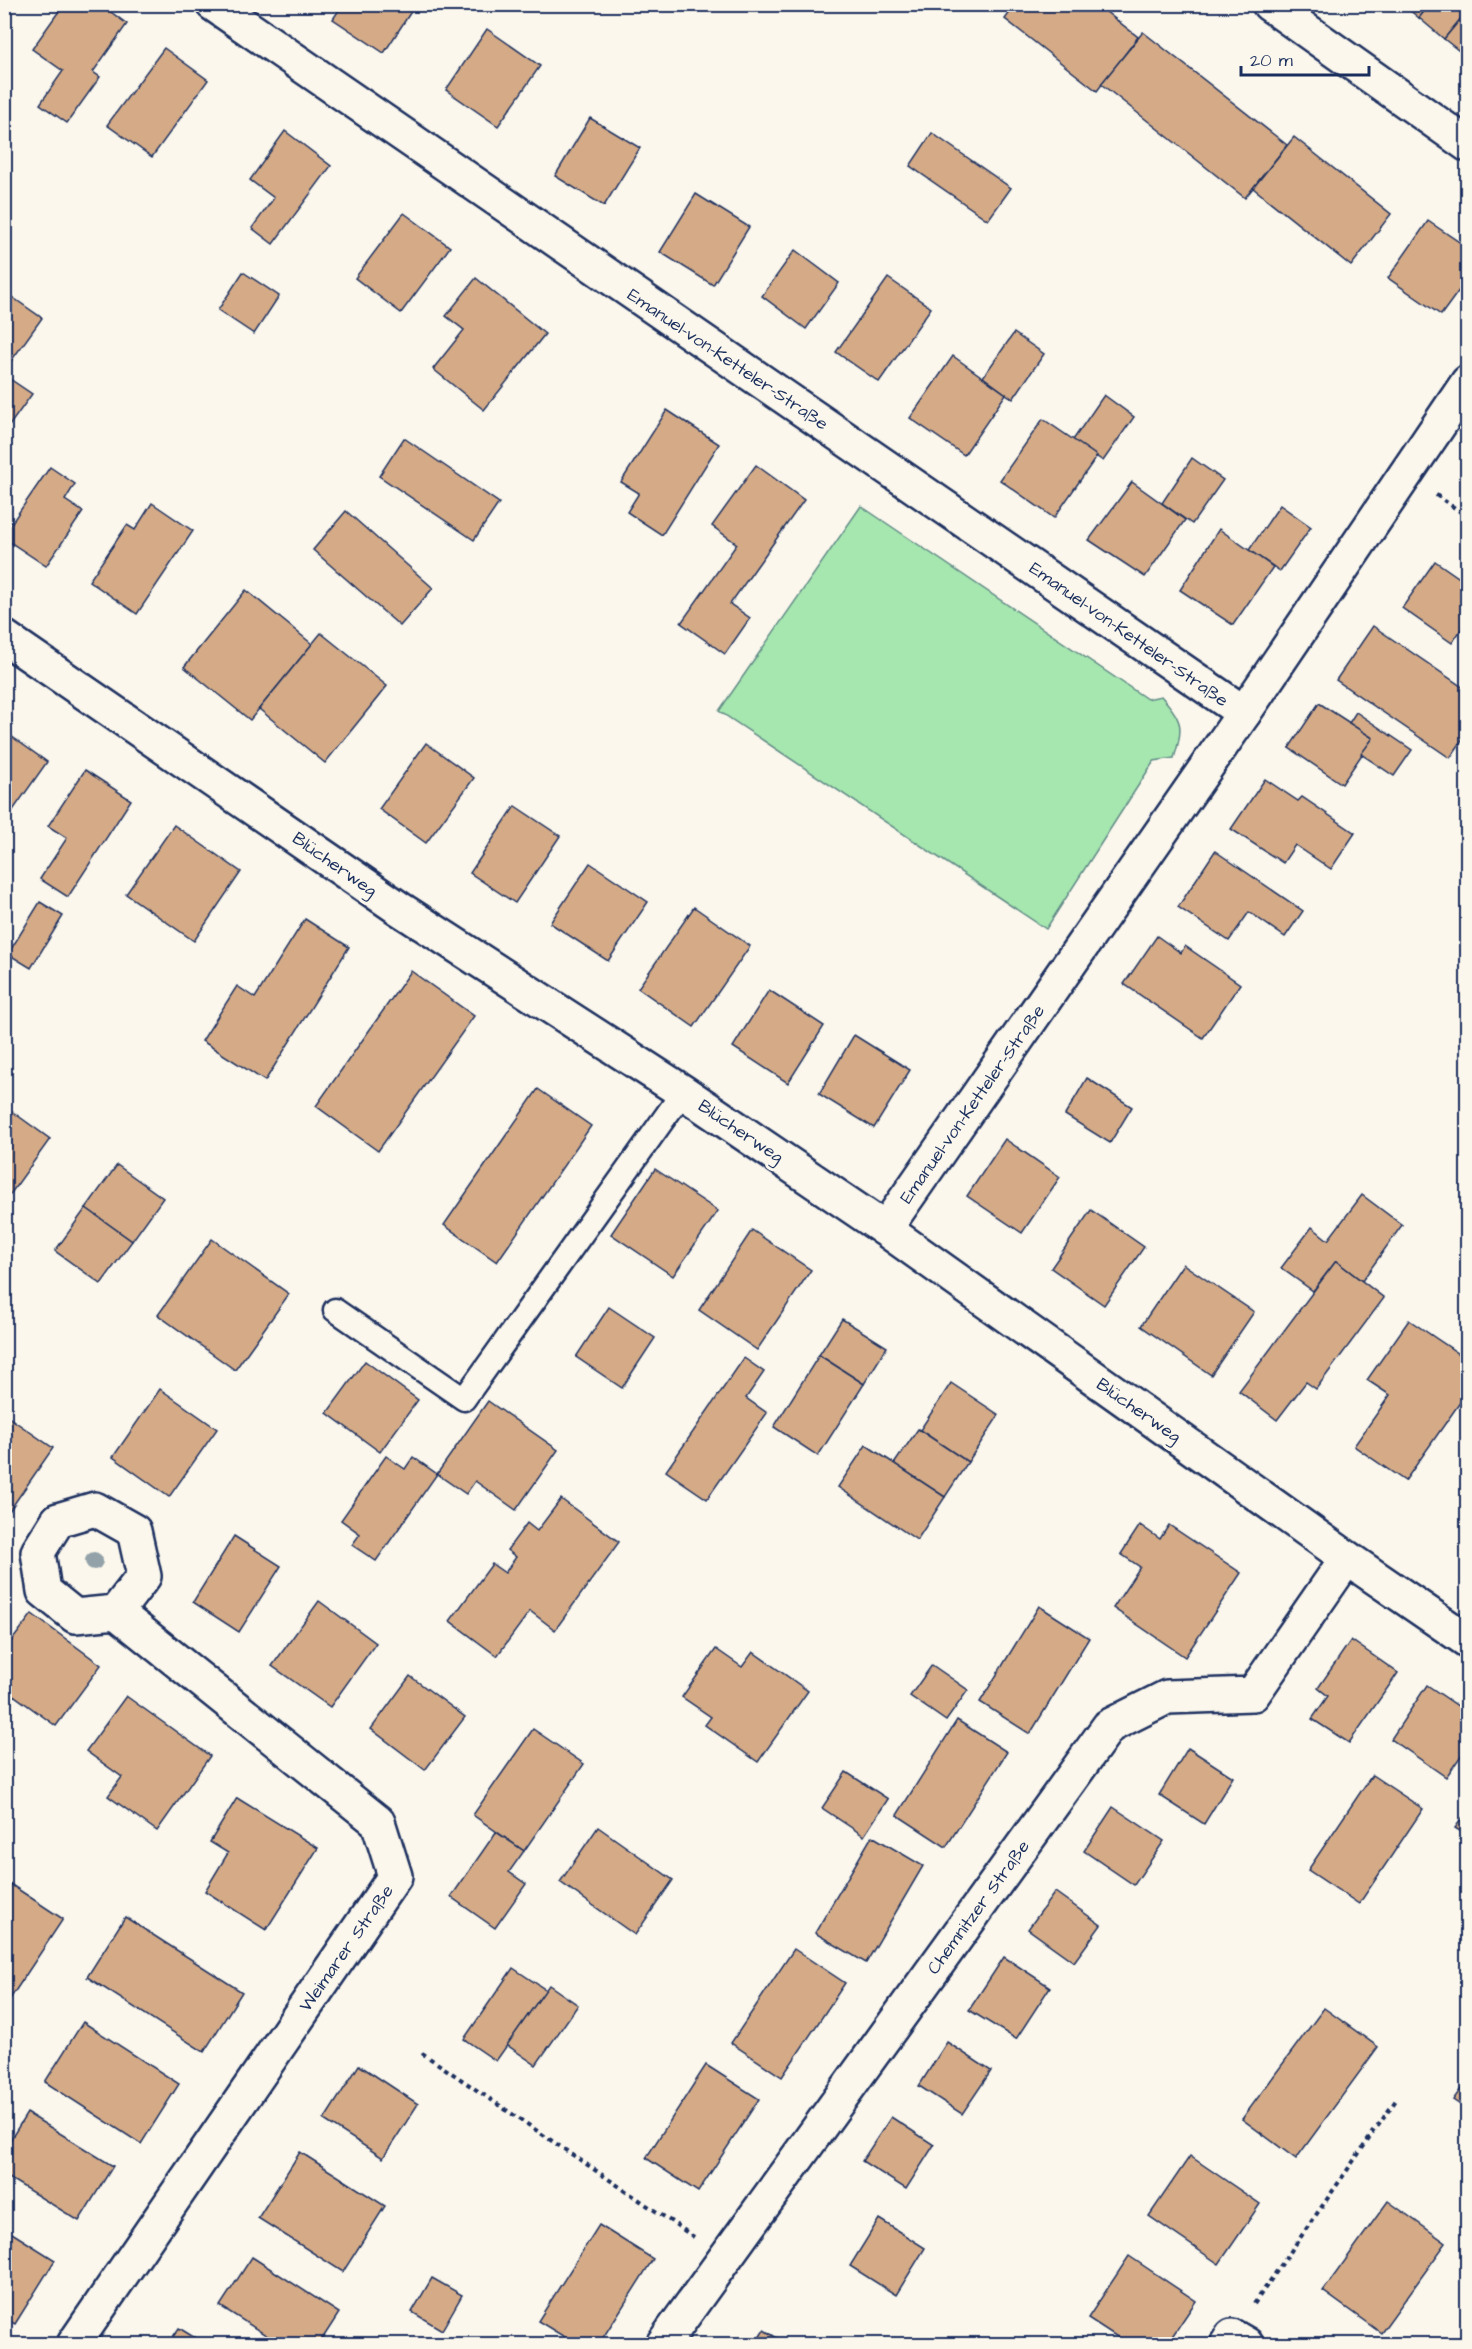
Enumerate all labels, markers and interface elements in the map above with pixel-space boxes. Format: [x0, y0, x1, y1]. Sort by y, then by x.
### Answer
scale bar [1241, 39, 1368, 77]
text: 20 m [1250, 48, 1293, 73]
street label: Emanuel-von-Ketteler-Straße [622, 283, 833, 436]
street label: Emanuel-von-Ketteler-Straße [1024, 556, 1233, 713]
street label: Blücherweg [287, 826, 382, 904]
street label: Emanuel-von-Ketteler-Straße [894, 1000, 1051, 1209]
street label: Blücherweg [692, 1094, 788, 1170]
street label: Blücherweg [1091, 1372, 1186, 1450]
street label: Chemnitzer Straße [921, 1835, 1036, 1980]
street label: Weimarer Straße [293, 1880, 400, 2017]

